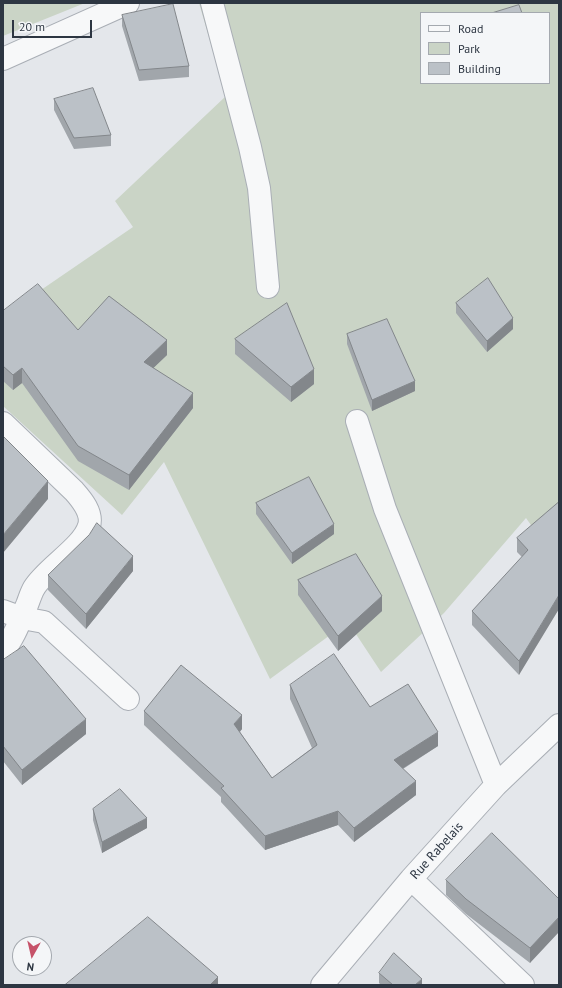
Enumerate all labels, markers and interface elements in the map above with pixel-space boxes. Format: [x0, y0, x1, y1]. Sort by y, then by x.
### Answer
scale bar [14, 12, 94, 38]
legend [420, 12, 550, 84]
text: 20 m [19, 19, 45, 34]
text: Road [458, 21, 483, 36]
text: Park [458, 41, 480, 56]
text: Building [458, 61, 501, 76]
street label: Rue Rabelais [407, 819, 467, 883]
north arrow [12, 936, 52, 976]
text: N [26, 959, 35, 974]

